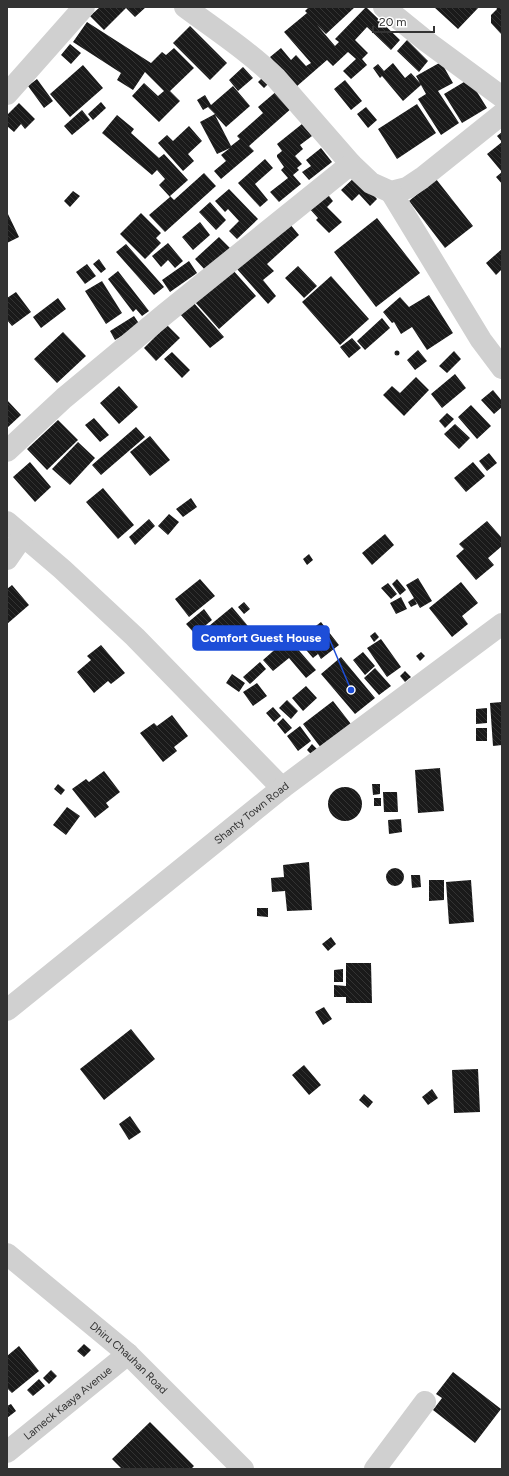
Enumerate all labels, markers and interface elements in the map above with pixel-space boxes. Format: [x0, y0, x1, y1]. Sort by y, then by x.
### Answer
scale bar [373, 8, 434, 34]
text: 20 m [379, 15, 407, 29]
callout: Comfort Guest House [193, 626, 329, 650]
text: Comfort Guest House [201, 631, 322, 645]
street label: Shanty Town Road [212, 779, 291, 847]
street label: Dhiru Chauhan Road [87, 1319, 170, 1396]
street label: Lameck Kaaya Avenue [21, 1363, 114, 1443]

